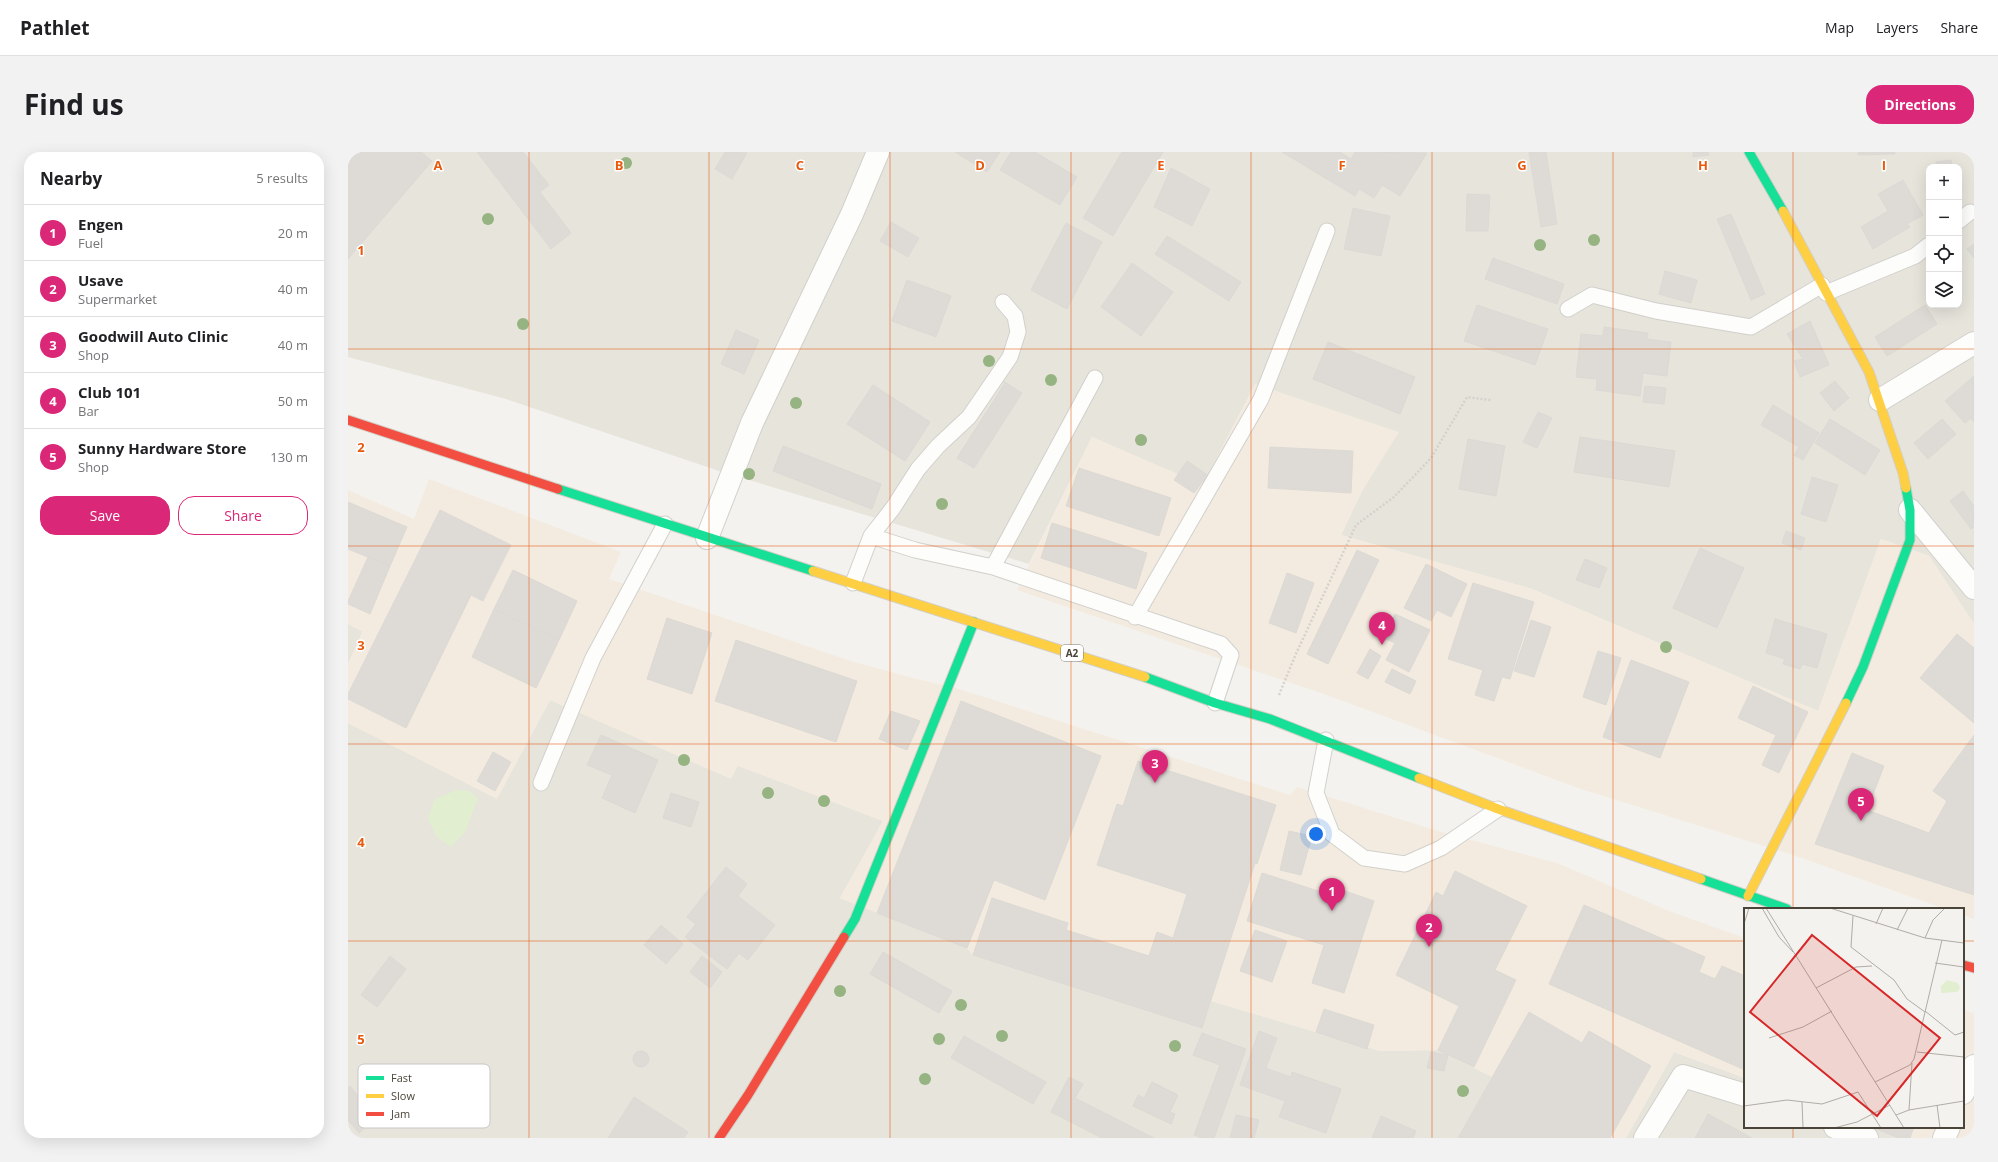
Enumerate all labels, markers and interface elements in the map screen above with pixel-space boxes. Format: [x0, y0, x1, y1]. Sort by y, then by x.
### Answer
text: Pathlet [20, 15, 89, 41]
text: Map [1825, 18, 1854, 37]
text: Layers [1876, 18, 1918, 37]
text: Share [1940, 18, 1978, 37]
text: Find us [24, 85, 124, 123]
button: Directions [1866, 85, 1974, 124]
text: A [434, 156, 443, 174]
text: B [615, 156, 624, 174]
text: C [796, 156, 804, 174]
text: D [975, 156, 985, 174]
text: E [1157, 156, 1165, 174]
text: F [1338, 156, 1346, 174]
text: G [1517, 156, 1527, 174]
text: H [1698, 156, 1708, 174]
text: I [1882, 156, 1886, 174]
map controls [1926, 164, 1962, 308]
button: + [1926, 164, 1962, 200]
text: Nearby [40, 167, 102, 190]
text: 5 results [256, 169, 308, 187]
button: − [1926, 200, 1962, 236]
text: Engen [78, 214, 123, 234]
text: 1 [49, 224, 57, 242]
text: 20 m [278, 224, 308, 242]
text: Fuel [78, 234, 103, 252]
button: locate [1926, 236, 1962, 272]
text: 1 [357, 241, 365, 259]
text: Usave [78, 270, 123, 290]
button: layers [1926, 272, 1962, 308]
text: 2 [49, 280, 57, 298]
text: 40 m [278, 280, 308, 298]
text: Supermarket [78, 290, 157, 308]
text: Goodwill Auto Clinic [78, 326, 228, 346]
text: 3 [49, 336, 57, 354]
text: 40 m [278, 336, 308, 354]
text: Shop [78, 346, 109, 364]
text: Club 101 [78, 382, 141, 402]
text: 4 [49, 392, 57, 410]
text: 50 m [278, 392, 308, 410]
text: Bar [78, 402, 99, 420]
text: Sunny Hardware Store [78, 438, 246, 458]
text: 2 [357, 438, 365, 456]
text: 5 [49, 448, 57, 466]
text: 130 m [270, 448, 308, 466]
text: Shop [78, 458, 109, 476]
button: Save [40, 496, 170, 535]
button: Share [178, 496, 308, 535]
pin: 4 [1369, 612, 1395, 645]
text: 3 [357, 636, 365, 654]
road number: A2 [1061, 645, 1083, 661]
pin: 3 [1142, 750, 1168, 783]
pin: 5 [1848, 788, 1874, 821]
your location [1306, 824, 1326, 844]
text: 4 [357, 833, 365, 851]
pin: 1 [1319, 878, 1345, 911]
inset map [1744, 908, 1964, 1128]
pin: 2 [1416, 914, 1442, 947]
text: 5 [357, 1030, 365, 1048]
legend [358, 1064, 490, 1128]
text: Fast [391, 1070, 412, 1085]
text: Slow [391, 1088, 415, 1103]
text: Jam [390, 1106, 410, 1121]

